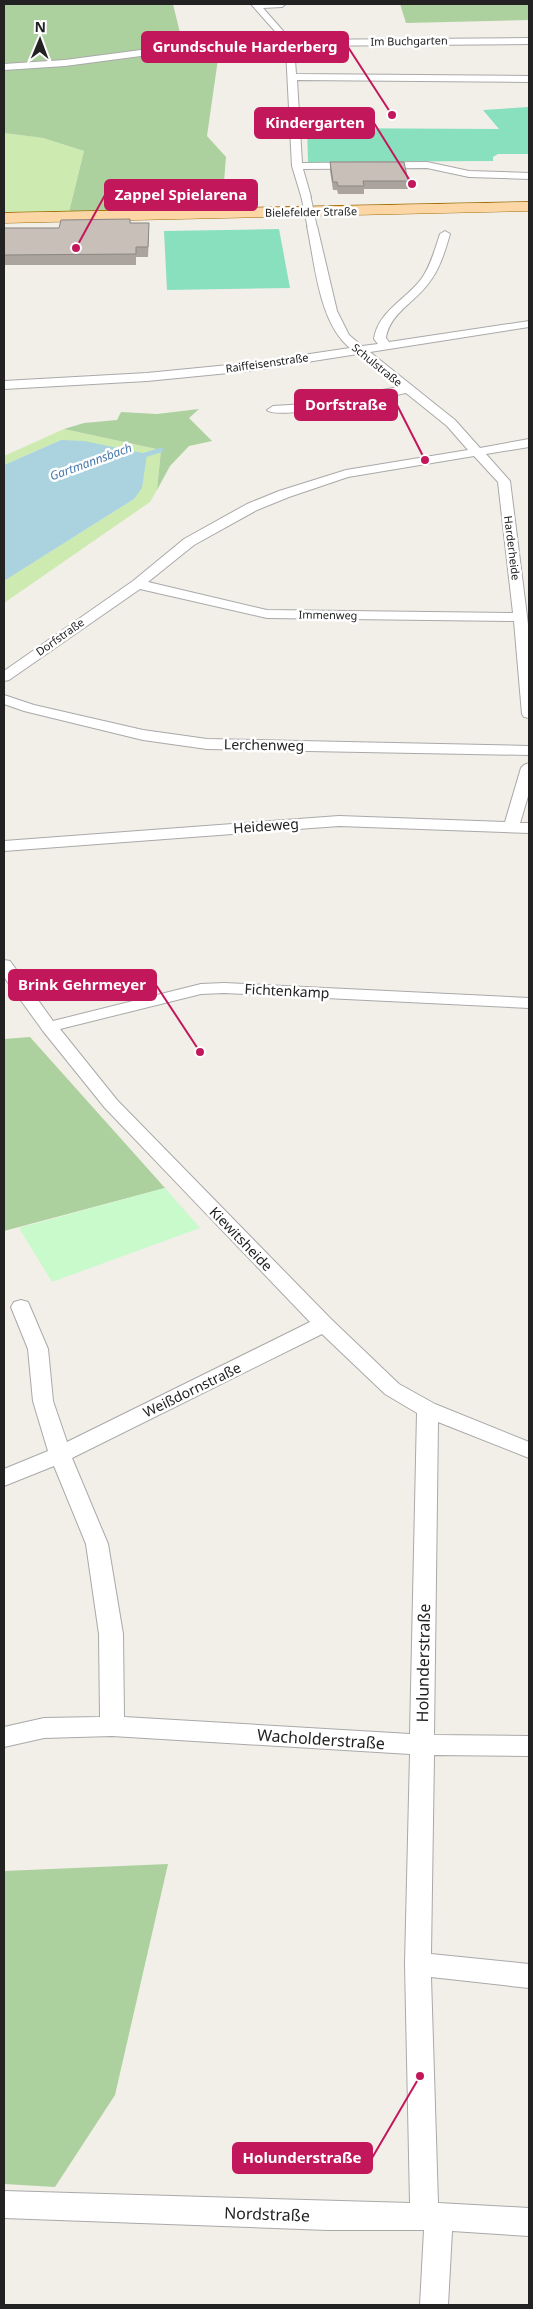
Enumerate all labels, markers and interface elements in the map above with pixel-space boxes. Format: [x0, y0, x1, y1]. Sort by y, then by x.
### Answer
north arrow [15, 15, 65, 65]
text: N [34, 17, 46, 36]
callout: Grundschule Harderberg [142, 32, 348, 62]
street label: Im Buchgarten [370, 32, 448, 49]
text: Grundschule Harderberg [152, 36, 338, 56]
callout: Kindergarten [255, 108, 374, 138]
text: Kindergarten [265, 112, 365, 132]
callout: Zappel Spielarena [105, 180, 257, 210]
text: Zappel Spielarena [115, 184, 247, 204]
street label: Bielefelder Straße [265, 203, 357, 220]
street label: Schulstraße [349, 340, 406, 390]
street label: Raiffeisenstraße [224, 349, 309, 376]
callout: Dorfstraße [295, 390, 397, 420]
text: Dorfstraße [305, 394, 387, 414]
water label: Gartmannsbach [47, 439, 134, 484]
street label: Harderheide [501, 515, 524, 581]
street label: Immenweg [298, 606, 358, 623]
street label: Dorfstraße [33, 614, 87, 659]
street label: Lerchenweg [224, 734, 304, 755]
street label: Heideweg [233, 814, 299, 837]
callout: Brink Gehrmeyer [9, 970, 156, 1000]
text: Brink Gehrmeyer [18, 974, 146, 994]
street label: Fichtenkamp [244, 979, 330, 1002]
street label: Kiewitsheide [206, 1202, 277, 1275]
street label: Weißdornstraße [140, 1358, 244, 1421]
street label: Holunderstraße [411, 1603, 435, 1723]
street label: Wacholderstraße [256, 1724, 386, 1754]
callout: Holunderstraße [233, 2143, 372, 2173]
text: Holunderstraße [243, 2147, 361, 2167]
street label: Nordstraße [224, 2202, 310, 2226]

